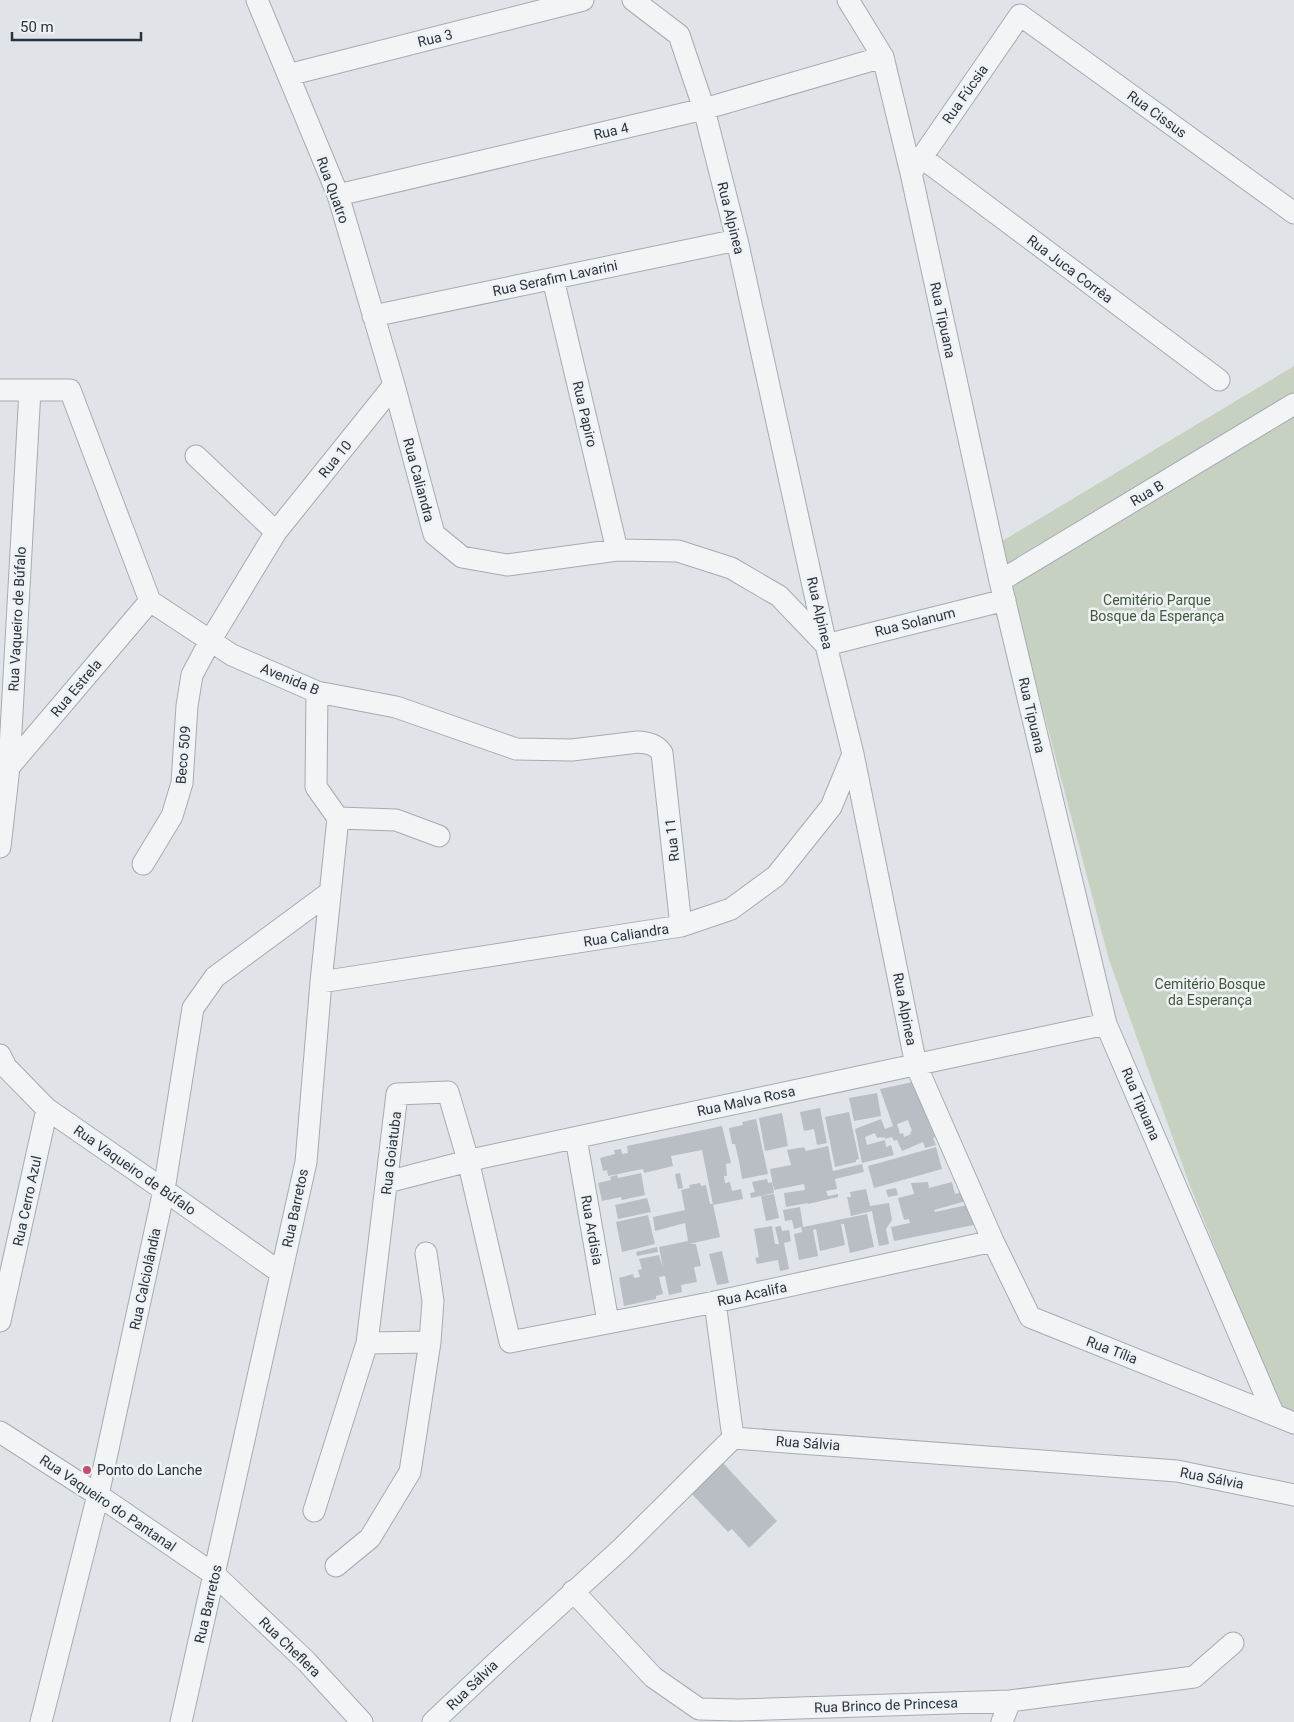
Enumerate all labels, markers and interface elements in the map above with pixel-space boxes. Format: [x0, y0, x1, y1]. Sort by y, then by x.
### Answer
scale bar [12, 10, 141, 42]
text: 50 m [20, 18, 54, 36]
street label: Rua 3 [416, 26, 454, 50]
street label: Rua Fúcsia [939, 61, 991, 127]
street label: Rua Cissus [1124, 87, 1190, 141]
street label: Rua 4 [592, 119, 630, 143]
street label: Rua Quatro [314, 155, 352, 225]
street label: Rua Alpinea [714, 180, 748, 256]
street label: Rua Juca Corrêa [1024, 232, 1116, 306]
street label: Rua Serafim Lavarini [491, 257, 619, 299]
street label: Rua Tipuana [927, 280, 959, 360]
street label: Rua Papiro [570, 379, 600, 449]
street label: Rua Caliandra [400, 436, 438, 524]
street label: Rua 10 [315, 437, 355, 481]
street label: Rua B [1127, 477, 1167, 509]
street label: Rua Vaqueiro de Búfalo [5, 546, 29, 692]
street label: Rua Alpinea [804, 575, 836, 651]
park label: Cemitério Parque Bosque da Esperança [1090, 592, 1224, 624]
street label: Rua Solanum [873, 604, 957, 640]
street label: Rua Estrela [47, 656, 105, 720]
street label: Avenida B [258, 660, 322, 698]
street label: Rua Tipuana [1015, 675, 1049, 755]
street label: Beco 509 [172, 725, 194, 785]
street label: Rua 11 [662, 818, 682, 862]
street label: Rua Caliandra [582, 920, 670, 950]
street label: Rua Alpinea [890, 971, 920, 1047]
park label: Cemitério Bosque da Esperança [1155, 976, 1265, 1008]
street label: Rua Tipuana [1119, 1065, 1163, 1143]
street label: Rua Malva Rosa [695, 1083, 797, 1119]
street label: Rua Goiatuba [378, 1110, 404, 1196]
street label: Rua Vaqueiro de Búfalo [71, 1122, 199, 1218]
street label: Rua Cerro Azul [10, 1154, 44, 1248]
street label: Rua Barretos [279, 1167, 311, 1249]
street label: Rua Ardisia [578, 1194, 606, 1266]
street label: Rua Calciolândia [126, 1226, 164, 1332]
street label: Rua Acalifa [716, 1279, 788, 1309]
street label: Rua Tília [1084, 1333, 1140, 1367]
street label: Rua Sálvia [775, 1433, 841, 1453]
street label: Rua Vaqueiro do Pantanal [37, 1451, 179, 1555]
place label: Ponto do Lanche [97, 1462, 202, 1478]
marker: Ponto do Lanche [81, 1464, 93, 1476]
street label: Rua Sálvia [1179, 1464, 1245, 1492]
street label: Rua Barretos [191, 1563, 225, 1645]
street label: Rua Cheflera [256, 1614, 324, 1680]
street label: Rua Sálvia [443, 1657, 501, 1713]
street label: Rua Brinco de Princesa [814, 1694, 958, 1716]

